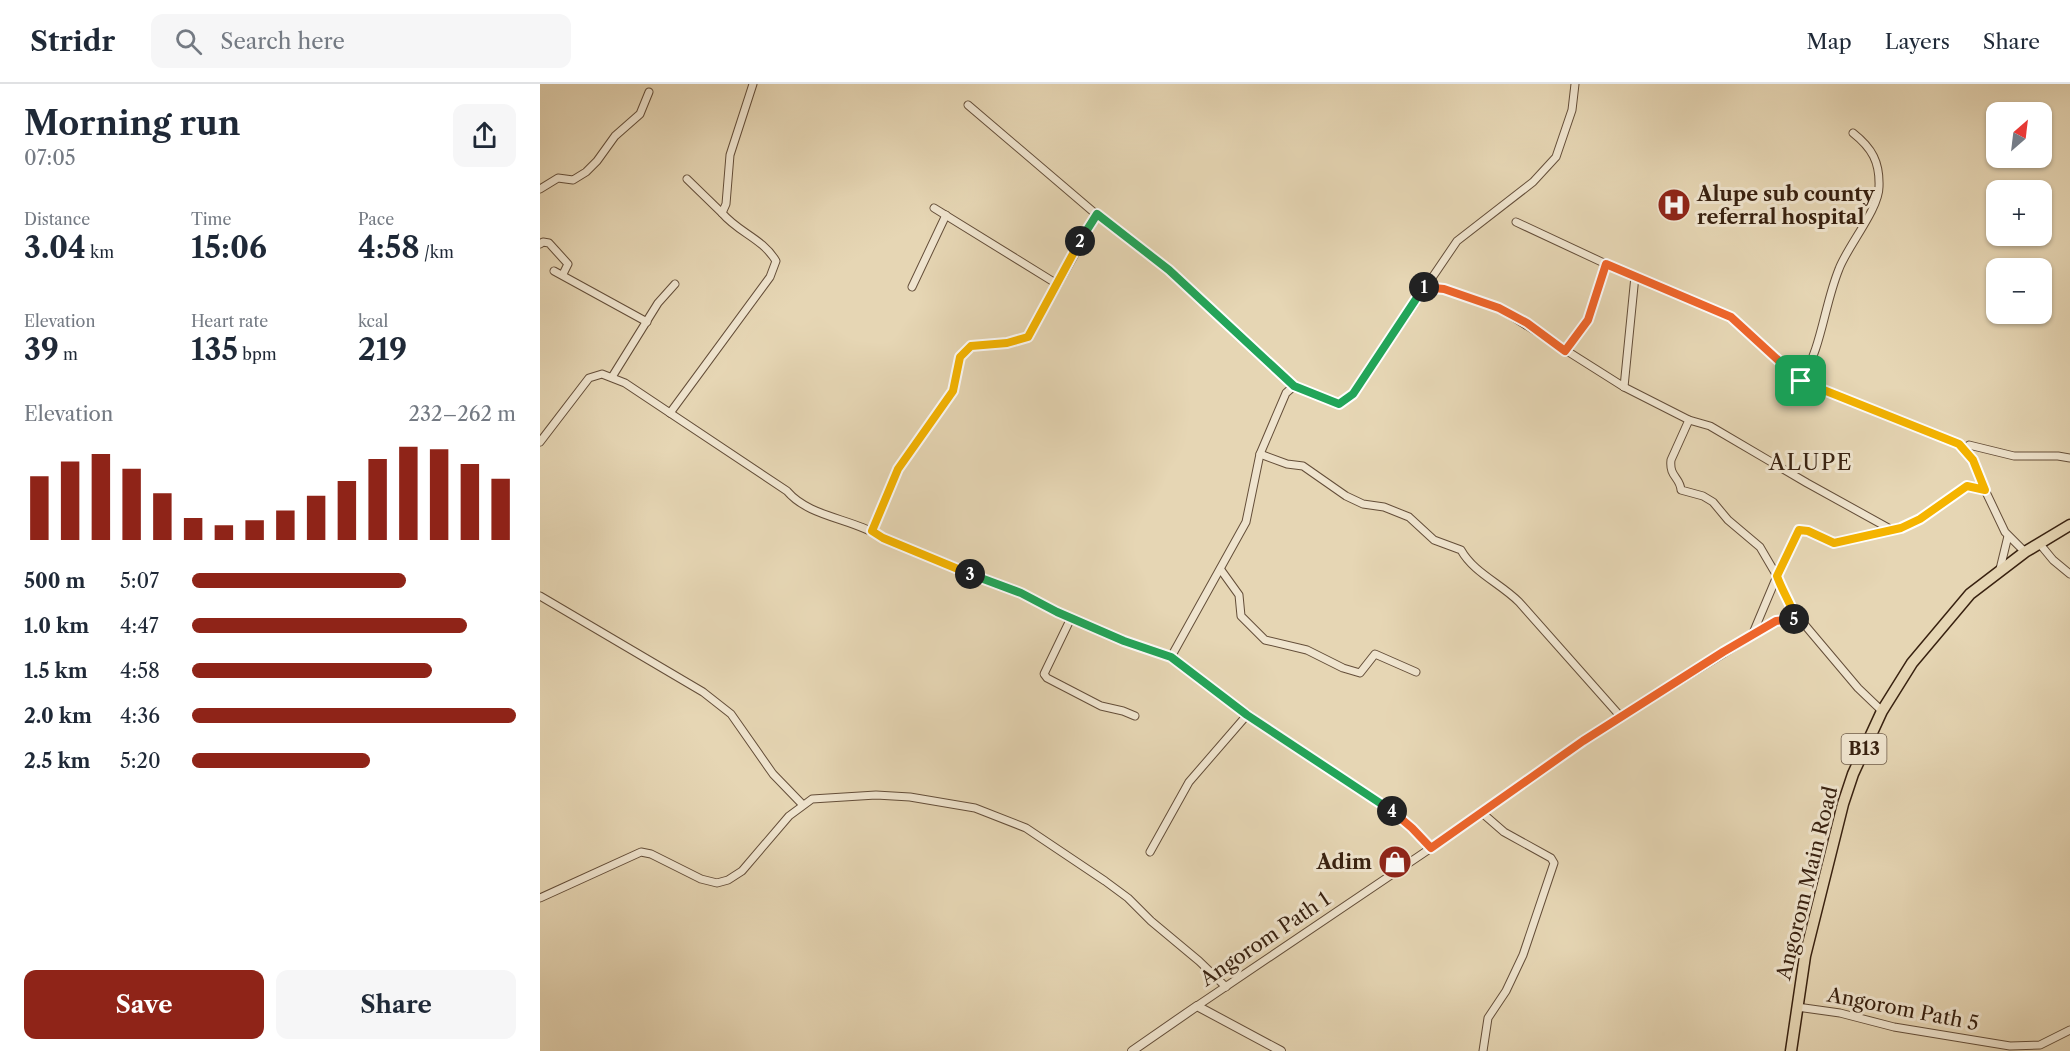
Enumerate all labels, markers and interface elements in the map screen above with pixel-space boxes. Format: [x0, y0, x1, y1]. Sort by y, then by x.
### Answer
search box [151, 14, 571, 68]
text: Stridr [30, 24, 115, 58]
icon: search [172, 25, 205, 58]
text: Search here [220, 28, 345, 55]
text: Map [1807, 29, 1852, 54]
text: Layers [1885, 29, 1950, 54]
text: Share [1983, 29, 2040, 54]
north arrow [1986, 102, 2052, 168]
map controls [1986, 102, 2052, 324]
text: Morning run [24, 103, 240, 144]
button: share [453, 104, 516, 167]
text: 07:05 [24, 146, 76, 170]
button: + [1986, 180, 2052, 246]
place label: Alupe sub county referral hospital [1696, 182, 1875, 229]
hospital icon: Alupe sub county referral hospital [1656, 187, 1692, 223]
text: Distance [24, 209, 90, 229]
text: Time [191, 209, 231, 229]
text: Pace [358, 209, 394, 229]
pin: 2 [1065, 226, 1095, 256]
text: 3.04 [24, 229, 86, 266]
text: 15:06 [191, 229, 267, 266]
text: 4:58 [358, 229, 420, 266]
text: 2 [1075, 231, 1085, 251]
text: km [86, 242, 114, 262]
text: /km [420, 242, 454, 262]
button: − [1986, 258, 2052, 324]
pin: 1 [1409, 272, 1439, 302]
text: 1 [1420, 277, 1428, 297]
text: Elevation [24, 311, 95, 331]
text: Heart rate [191, 311, 268, 331]
text: kcal [358, 311, 388, 331]
text: 39 [24, 331, 59, 368]
text: 135 [191, 331, 238, 368]
text: 219 [358, 331, 407, 368]
text: m [59, 344, 78, 364]
text: bpm [238, 344, 277, 364]
pin [1775, 355, 1826, 406]
icon: arrive [1784, 364, 1817, 397]
text: Elevation [24, 402, 113, 426]
text: 232–262 m [408, 402, 516, 426]
district label: ALUPE [1768, 449, 1853, 476]
pin: 3 [955, 559, 985, 589]
text: 3 [965, 564, 975, 584]
text: 500 m [24, 569, 85, 593]
text: 5:07 [120, 569, 159, 593]
pin: 5 [1779, 604, 1809, 634]
text: 5 [1790, 609, 1798, 629]
text: 1.0 km [24, 614, 89, 638]
text: 4:47 [120, 614, 159, 638]
text: 1.5 km [24, 659, 88, 683]
text: 4:58 [120, 659, 160, 683]
text: 2.0 km [24, 704, 92, 728]
text: 4:36 [120, 704, 160, 728]
road number: B13 [1842, 734, 1886, 764]
text: 2.5 km [24, 749, 91, 773]
text: 5:20 [120, 749, 161, 773]
street label: Angorom Main Road [1771, 784, 1843, 983]
pin: 4 [1377, 796, 1407, 826]
text: 4 [1387, 801, 1397, 821]
shop icon: Adim [1377, 844, 1413, 880]
place label: Adim [1315, 850, 1372, 874]
street label: Angorom Path 1 [1195, 886, 1335, 992]
button: Save [24, 970, 264, 1039]
button: Share [276, 970, 516, 1039]
street label: Angorom Path 5 [1824, 982, 1981, 1035]

